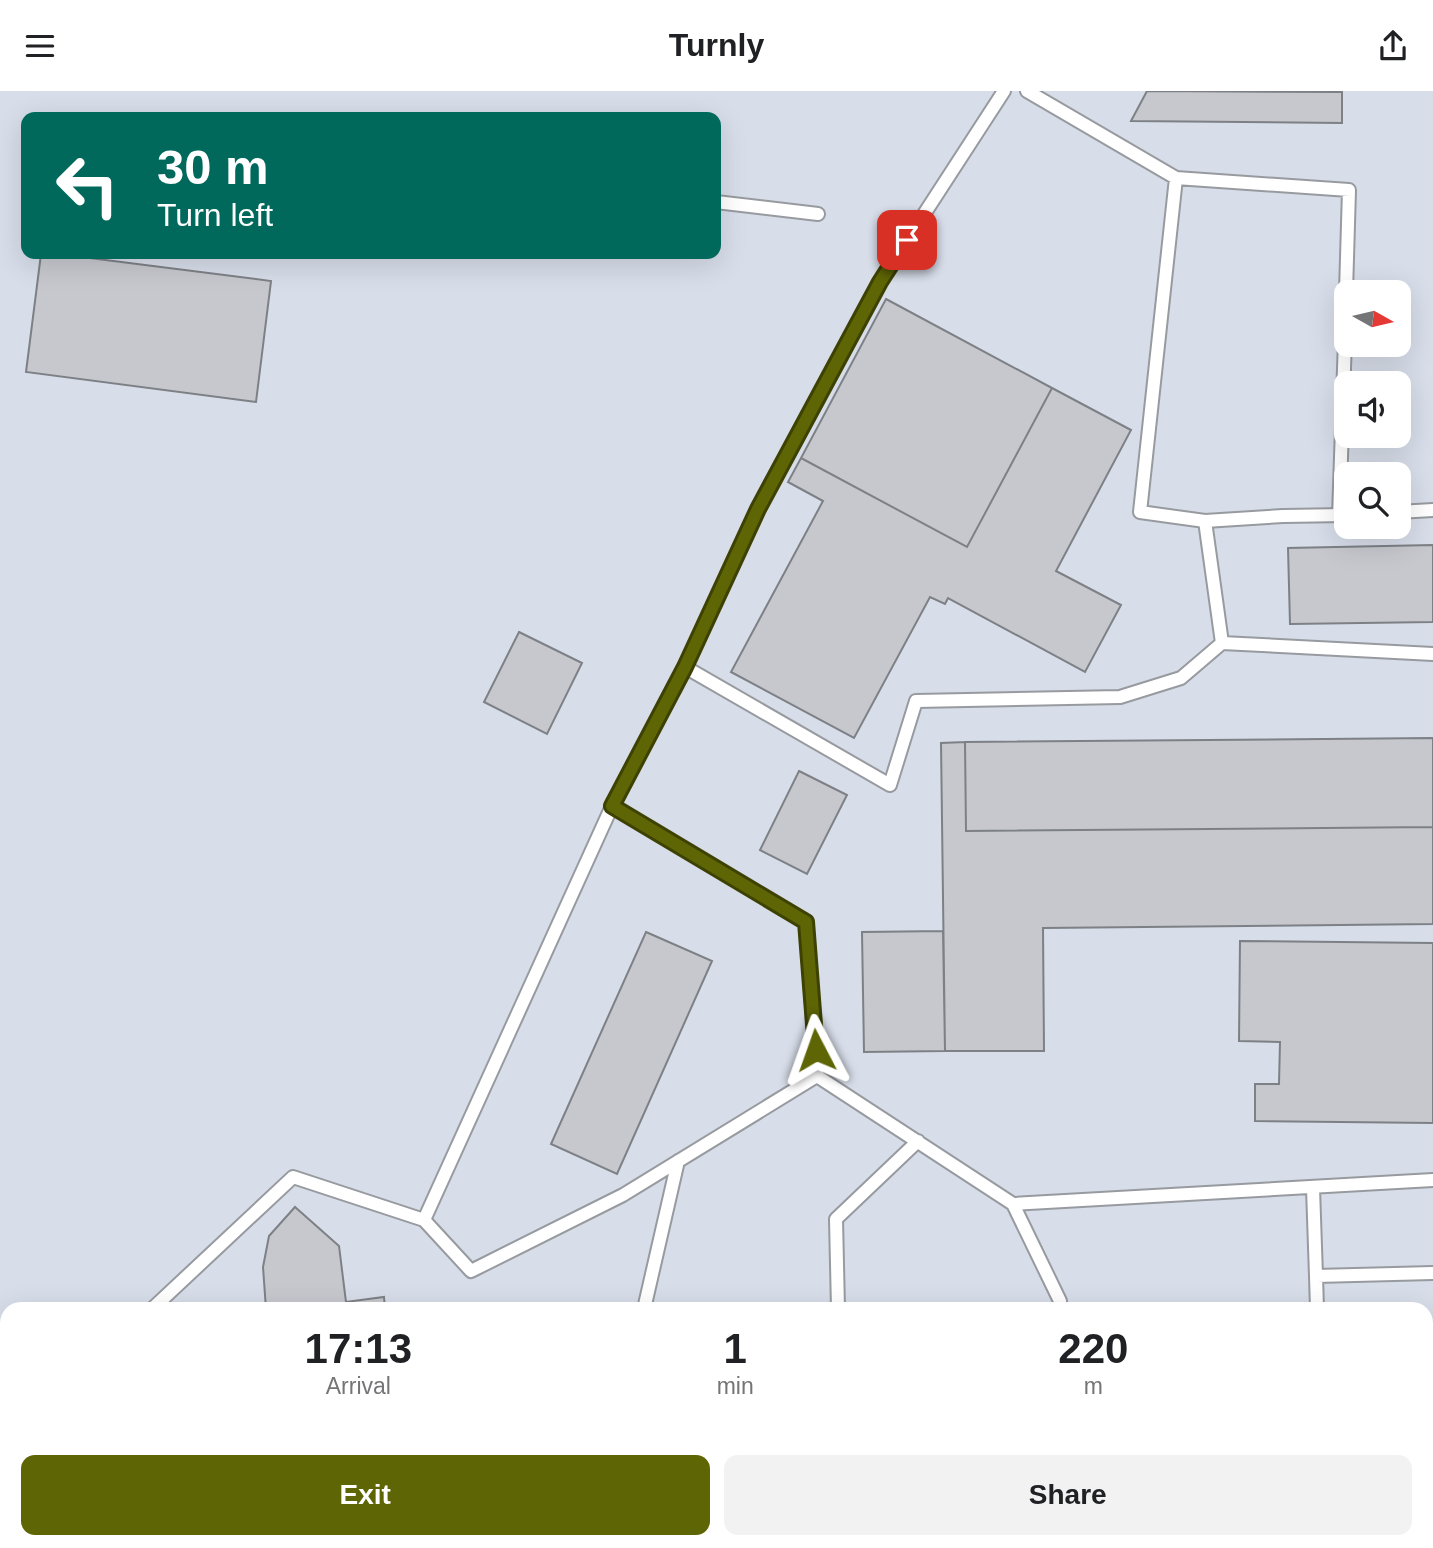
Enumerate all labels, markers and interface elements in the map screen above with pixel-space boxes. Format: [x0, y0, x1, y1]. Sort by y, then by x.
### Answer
icon: menu [21, 27, 59, 65]
text: Turnly [669, 27, 764, 63]
icon: share [1374, 27, 1412, 65]
icon: left [42, 140, 133, 231]
text: 30 m [157, 140, 269, 194]
text: Turn left [157, 197, 273, 233]
pin [877, 210, 937, 270]
icon: arrive [888, 221, 926, 259]
north arrow [1334, 280, 1410, 357]
map controls [1334, 280, 1411, 539]
button: sound [1334, 371, 1411, 448]
button: search [1334, 462, 1411, 539]
position arrow [779, 1013, 853, 1087]
text: 17:13 [305, 1325, 412, 1372]
text: 1 [723, 1325, 747, 1372]
text: 220 [1058, 1325, 1128, 1372]
text: Arrival [326, 1373, 391, 1399]
text: min [717, 1373, 754, 1399]
text: m [1084, 1373, 1103, 1399]
button: Exit [21, 1455, 710, 1535]
button: Share [724, 1455, 1412, 1535]

